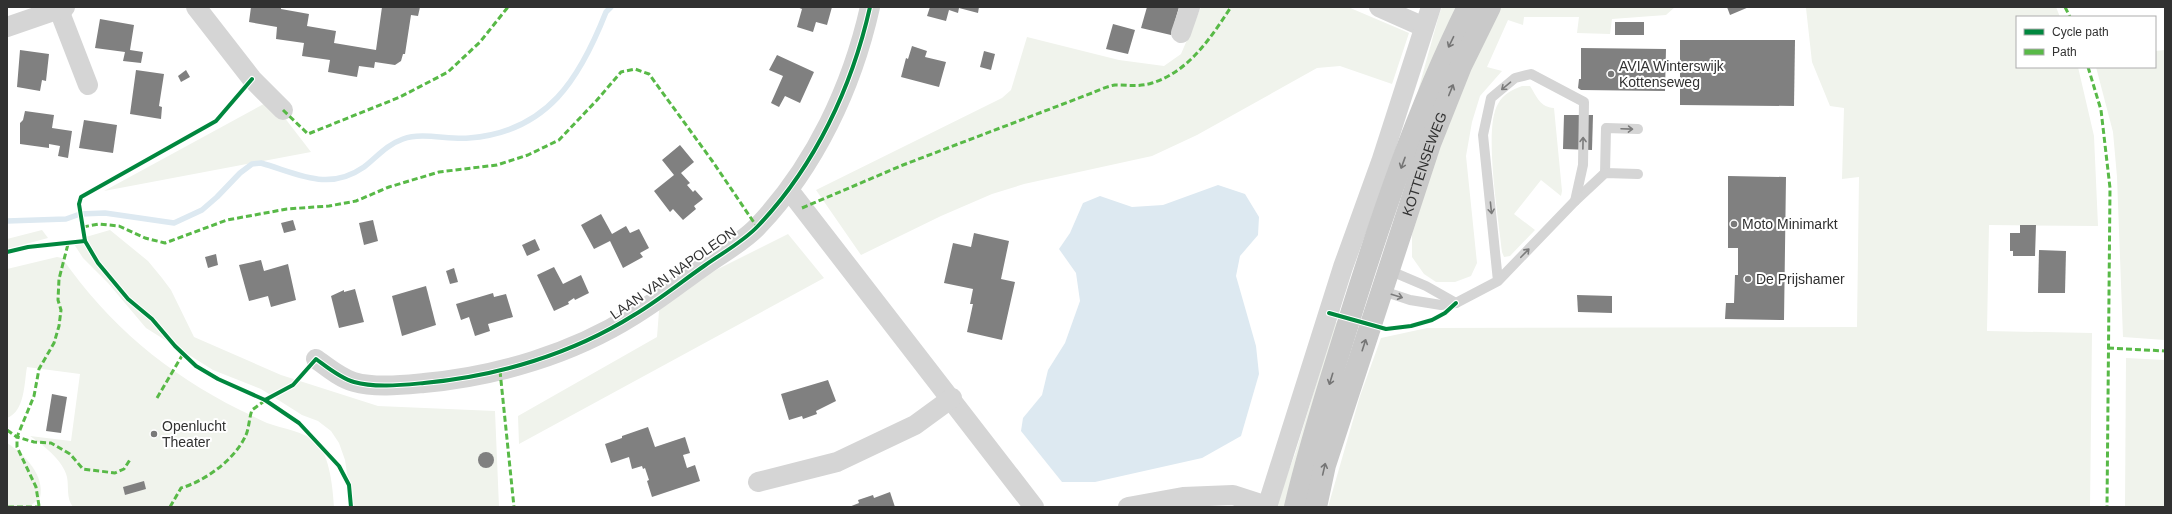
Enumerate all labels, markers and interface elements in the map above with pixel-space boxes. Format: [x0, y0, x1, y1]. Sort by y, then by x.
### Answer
legend [2016, 16, 2156, 68]
text: Cycle path [2052, 25, 2109, 39]
one-way arrow [1447, 36, 1454, 48]
text: Path [2052, 45, 2077, 59]
place label: AVIA Winterswijk Kottenseweg [1619, 58, 1725, 90]
marker: AVIA Winterswijk Kottenseweg [1606, 69, 1616, 79]
one-way arrow [1500, 82, 1511, 91]
one-way arrow [1448, 84, 1456, 96]
street label: KOTTENSEWEG [1399, 110, 1450, 218]
one-way arrow [1620, 125, 1633, 133]
one-way arrow [1579, 137, 1587, 150]
one-way arrow [1398, 156, 1406, 168]
one-way arrow [1487, 201, 1494, 214]
place label: Moto Minimarkt [1742, 216, 1838, 232]
marker: Moto Minimarkt [1729, 219, 1739, 229]
street label: LAAN VAN NAPOLEON [607, 223, 739, 323]
one-way arrow [1521, 247, 1530, 258]
place label: De Prijshamer [1756, 271, 1845, 287]
marker: De Prijshamer [1743, 274, 1753, 284]
one-way arrow [1390, 293, 1403, 300]
one-way arrow [1361, 339, 1368, 352]
one-way arrow [1327, 372, 1334, 385]
place label: Openlucht Theater [162, 418, 226, 450]
marker: Openlucht Theater [149, 429, 159, 439]
one-way arrow [1321, 463, 1329, 476]

